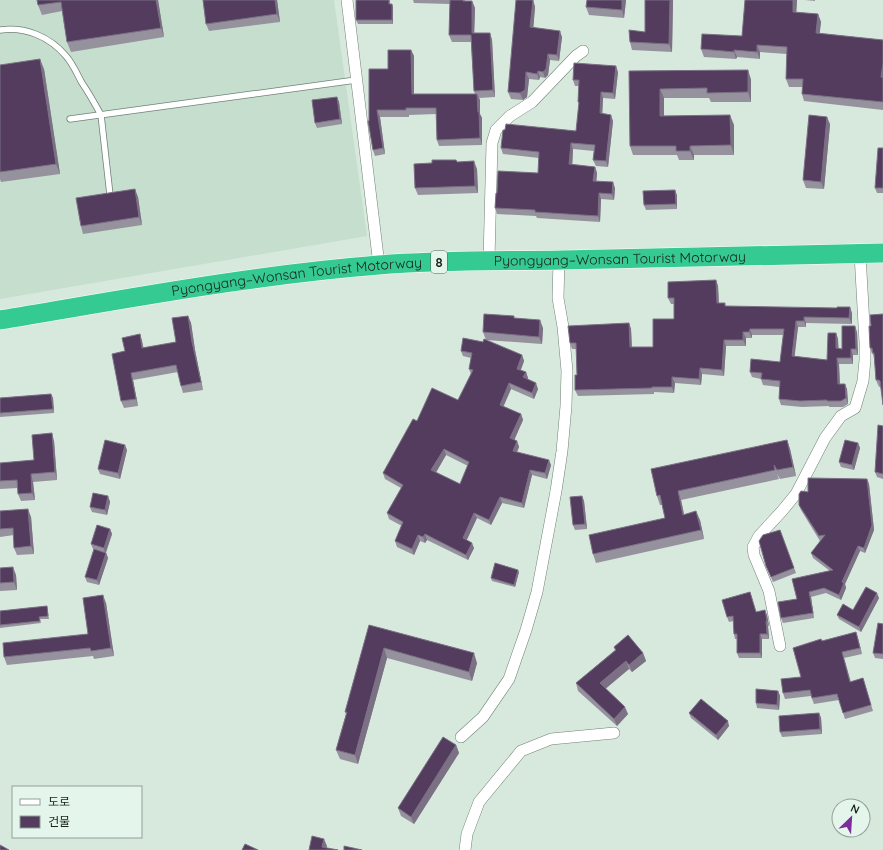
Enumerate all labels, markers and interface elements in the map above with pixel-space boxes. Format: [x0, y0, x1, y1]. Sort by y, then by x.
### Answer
street label: Pyongyang–Wonsan Tourist Motorway [494, 247, 746, 270]
road number: 8 [431, 251, 447, 273]
street label: Pyongyang–Wonsan Tourist Motorway [170, 253, 422, 300]
legend [12, 786, 142, 838]
text: 도로 [48, 794, 70, 809]
north arrow [831, 798, 871, 838]
text: N [849, 801, 862, 817]
text: 건물 [48, 814, 70, 829]

